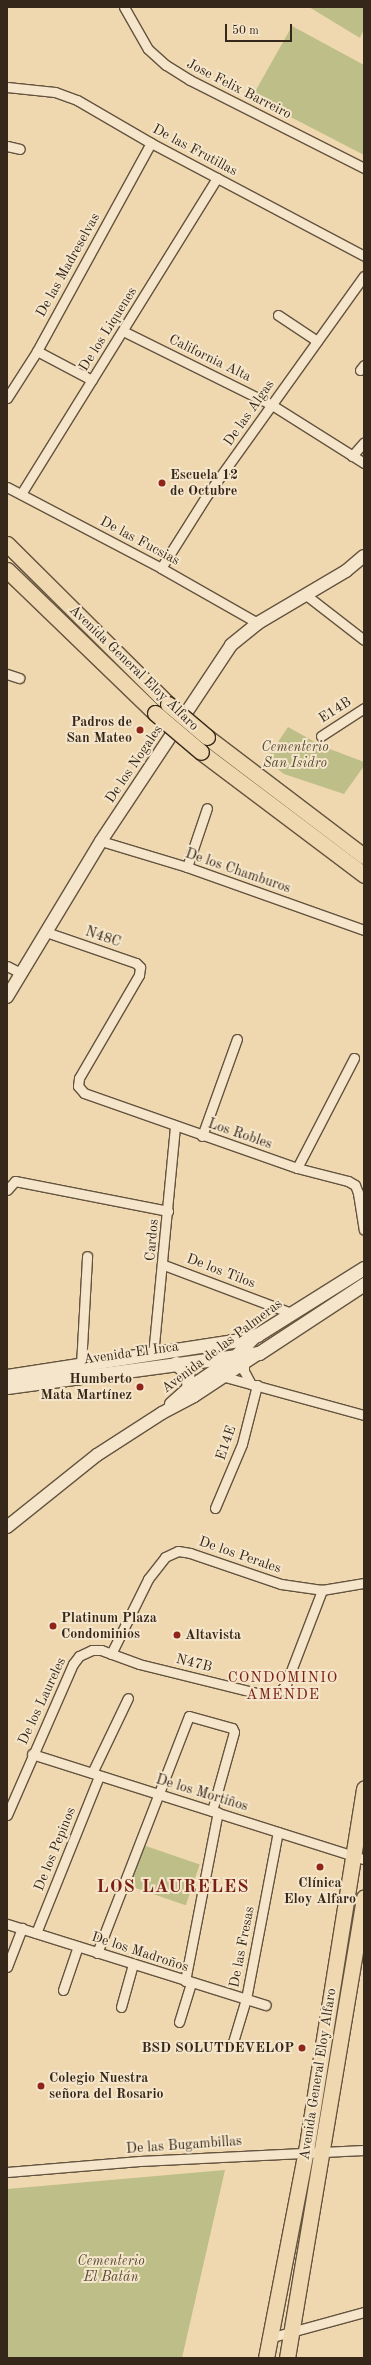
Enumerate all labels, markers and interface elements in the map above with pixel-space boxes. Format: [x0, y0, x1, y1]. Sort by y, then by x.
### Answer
scale bar [227, 16, 294, 42]
text: 50 m [232, 25, 259, 37]
street label: Jose Felix Barreiro [184, 55, 294, 123]
street label: De las Frutillas [150, 121, 240, 179]
street label: De las Madreselvas [32, 210, 104, 320]
street label: De los Liquenes [75, 284, 141, 374]
street label: California Alta [166, 331, 254, 385]
street label: De las Algas [220, 377, 278, 449]
place label: Escuela 12 de Octubre [170, 467, 238, 500]
marker: Escuela 12 de Octubre [157, 478, 167, 488]
street label: De las Fucsias [97, 513, 183, 569]
street label: Avenida General Eloy Alfaro [66, 602, 202, 734]
street label: E14B [316, 693, 354, 727]
place label: Padros de San Mateo [66, 714, 132, 746]
street label: De los Nogales [102, 722, 166, 806]
marker: Padros de San Mateo [135, 725, 145, 735]
park label: Cementerio San Isidro [261, 739, 329, 772]
street label: De los Chamburos [183, 845, 293, 897]
street label: N48C [83, 923, 123, 951]
street label: Los Robles [206, 1115, 274, 1153]
street label: Cardos [142, 1218, 162, 1262]
street label: De los Tilos [184, 1250, 258, 1292]
street label: Avenida de las Palmeras [158, 1295, 286, 1397]
street label: Avenida El Inca [82, 1338, 180, 1368]
place label: Humberto Mata Martínez [41, 1371, 132, 1404]
marker: Humberto Mata Martínez [135, 1382, 145, 1392]
street label: E14E [212, 1423, 240, 1463]
street label: De los Perales [197, 1533, 283, 1577]
place label: Platinum Plaza Condominios [61, 1610, 157, 1642]
marker: Platinum Plaza Condominios [48, 1621, 58, 1631]
place label: Altavista [185, 1627, 241, 1643]
marker: Altavista [172, 1630, 182, 1640]
street label: N47B [174, 1650, 214, 1676]
street label: De los Laureles [14, 1655, 70, 1747]
district label: CONDOMINIO AMENDE [228, 1669, 338, 1704]
street label: De los Mortiños [154, 1771, 250, 1815]
street label: De los Pepinos [31, 1805, 79, 1893]
marker: Clínica Eloy Alfaro [314, 1861, 326, 1873]
place label: Clínica Eloy Alfaro [284, 1875, 356, 1908]
district label: LOS LAURELES [97, 1876, 249, 1898]
street label: De las Fresas [226, 1905, 258, 1989]
street label: De los Madroños [89, 1928, 191, 1976]
street label: Avenida General Eloy Alfaro [296, 1987, 340, 2161]
place label: BSD SOLUTDEVELOP [141, 2040, 294, 2056]
marker: BSD SOLUTDEVELOP [297, 2043, 307, 2053]
place label: Colegio Nuestra señora del Rosario [49, 2070, 164, 2102]
marker: Colegio Nuestra señora del Rosario [36, 2081, 46, 2091]
street label: De las Bugambillas [125, 2133, 243, 2157]
park label: Cementerio El Batán [77, 2253, 145, 2286]

